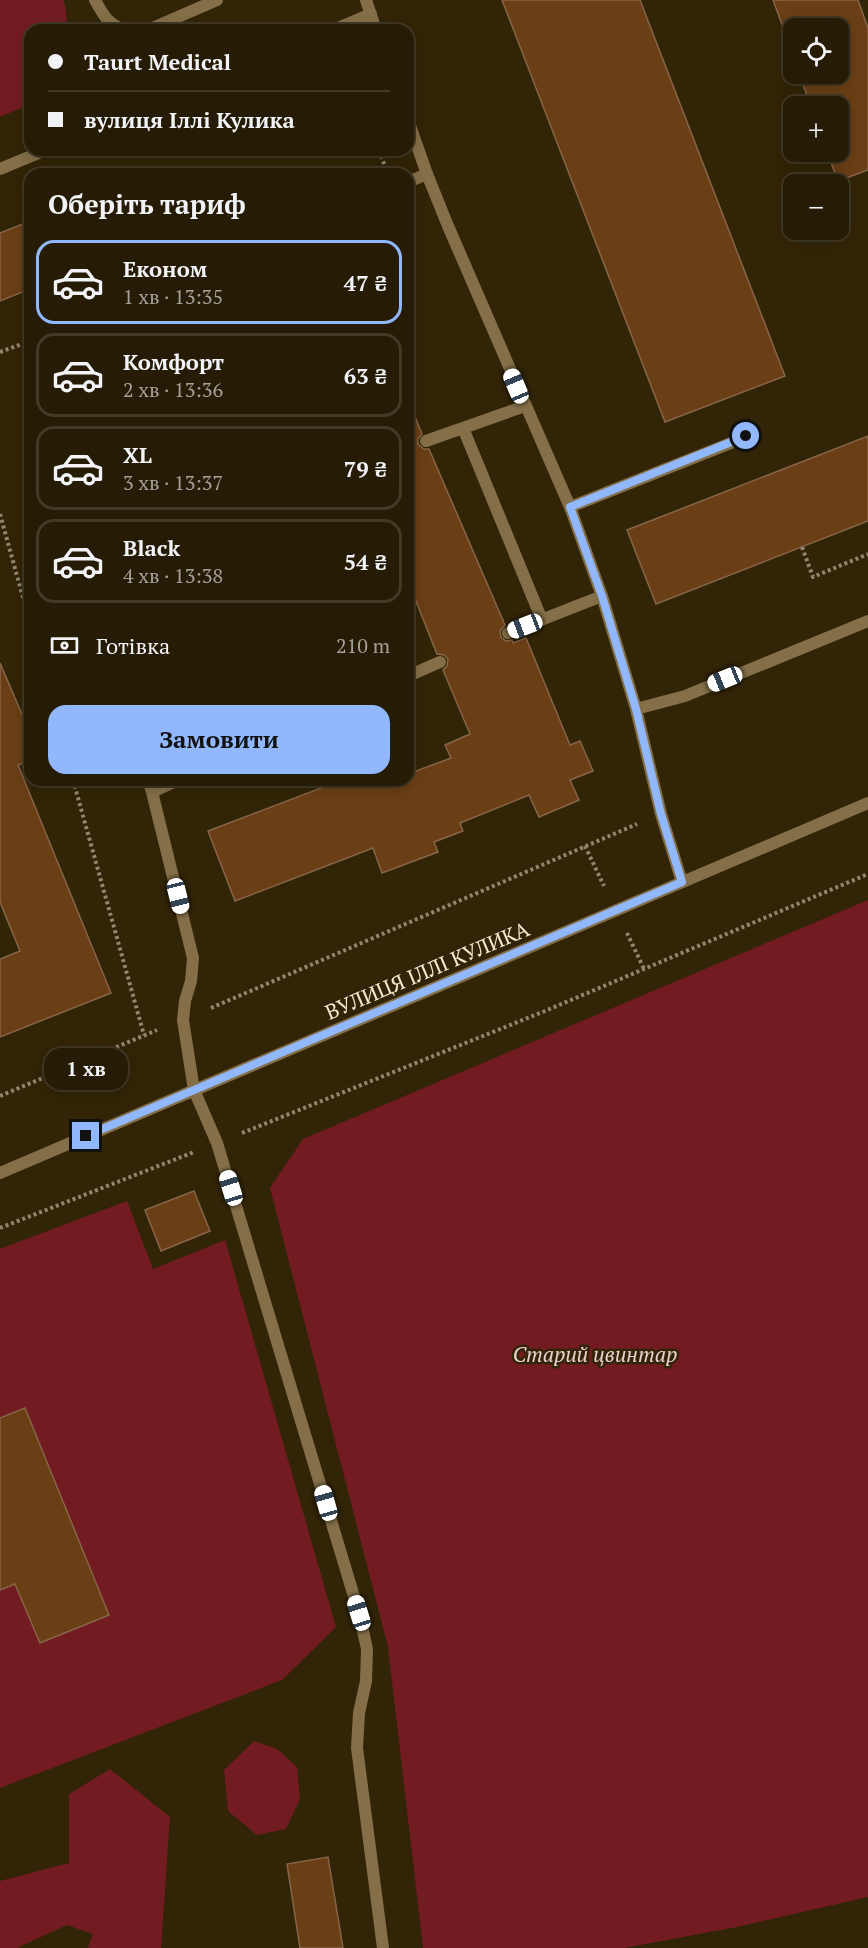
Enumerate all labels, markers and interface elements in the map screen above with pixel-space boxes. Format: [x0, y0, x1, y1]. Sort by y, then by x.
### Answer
map controls [783, 18, 849, 240]
button: locate [783, 18, 849, 84]
text: Taurt Medical [84, 47, 231, 76]
button: + [783, 96, 849, 162]
text: вулиця Іллі Кулика [84, 105, 295, 134]
button: − [783, 174, 849, 240]
text: Оберіть тариф [48, 186, 246, 222]
text: Економ [123, 254, 207, 283]
icon: car [51, 255, 105, 309]
text: 47 ₴ [344, 268, 387, 297]
text: 1 хв · 13:35 [123, 283, 223, 310]
text: Комфорт [123, 347, 224, 376]
icon: car [51, 348, 105, 402]
text: 63 ₴ [344, 361, 387, 390]
car [501, 366, 531, 406]
text: 2 хв · 13:36 [123, 376, 223, 403]
route start [732, 422, 759, 449]
text: XL [123, 440, 152, 469]
icon: car [51, 441, 105, 495]
text: 79 ₴ [344, 454, 387, 483]
text: 3 хв · 13:37 [123, 469, 223, 496]
text: Black [123, 533, 180, 562]
icon: car [51, 534, 105, 588]
text: 54 ₴ [344, 547, 387, 576]
text: 4 хв · 13:38 [123, 562, 223, 589]
car [505, 611, 545, 641]
icon: cash [48, 629, 81, 662]
text: Готівка [96, 631, 170, 660]
text: 210 m [336, 632, 390, 659]
car [705, 664, 745, 694]
button: Замовити [48, 705, 390, 774]
car [165, 876, 191, 916]
street label: ВУЛИЦЯ ІЛЛІ КУЛИКА [321, 914, 534, 1026]
callout: 1 хв [44, 1049, 128, 1091]
text: 1 хв [66, 1055, 106, 1082]
route end [72, 1122, 99, 1149]
car [217, 1168, 245, 1208]
park label: Старий цвинтар [513, 1340, 677, 1368]
car [312, 1483, 340, 1523]
car [345, 1593, 373, 1633]

